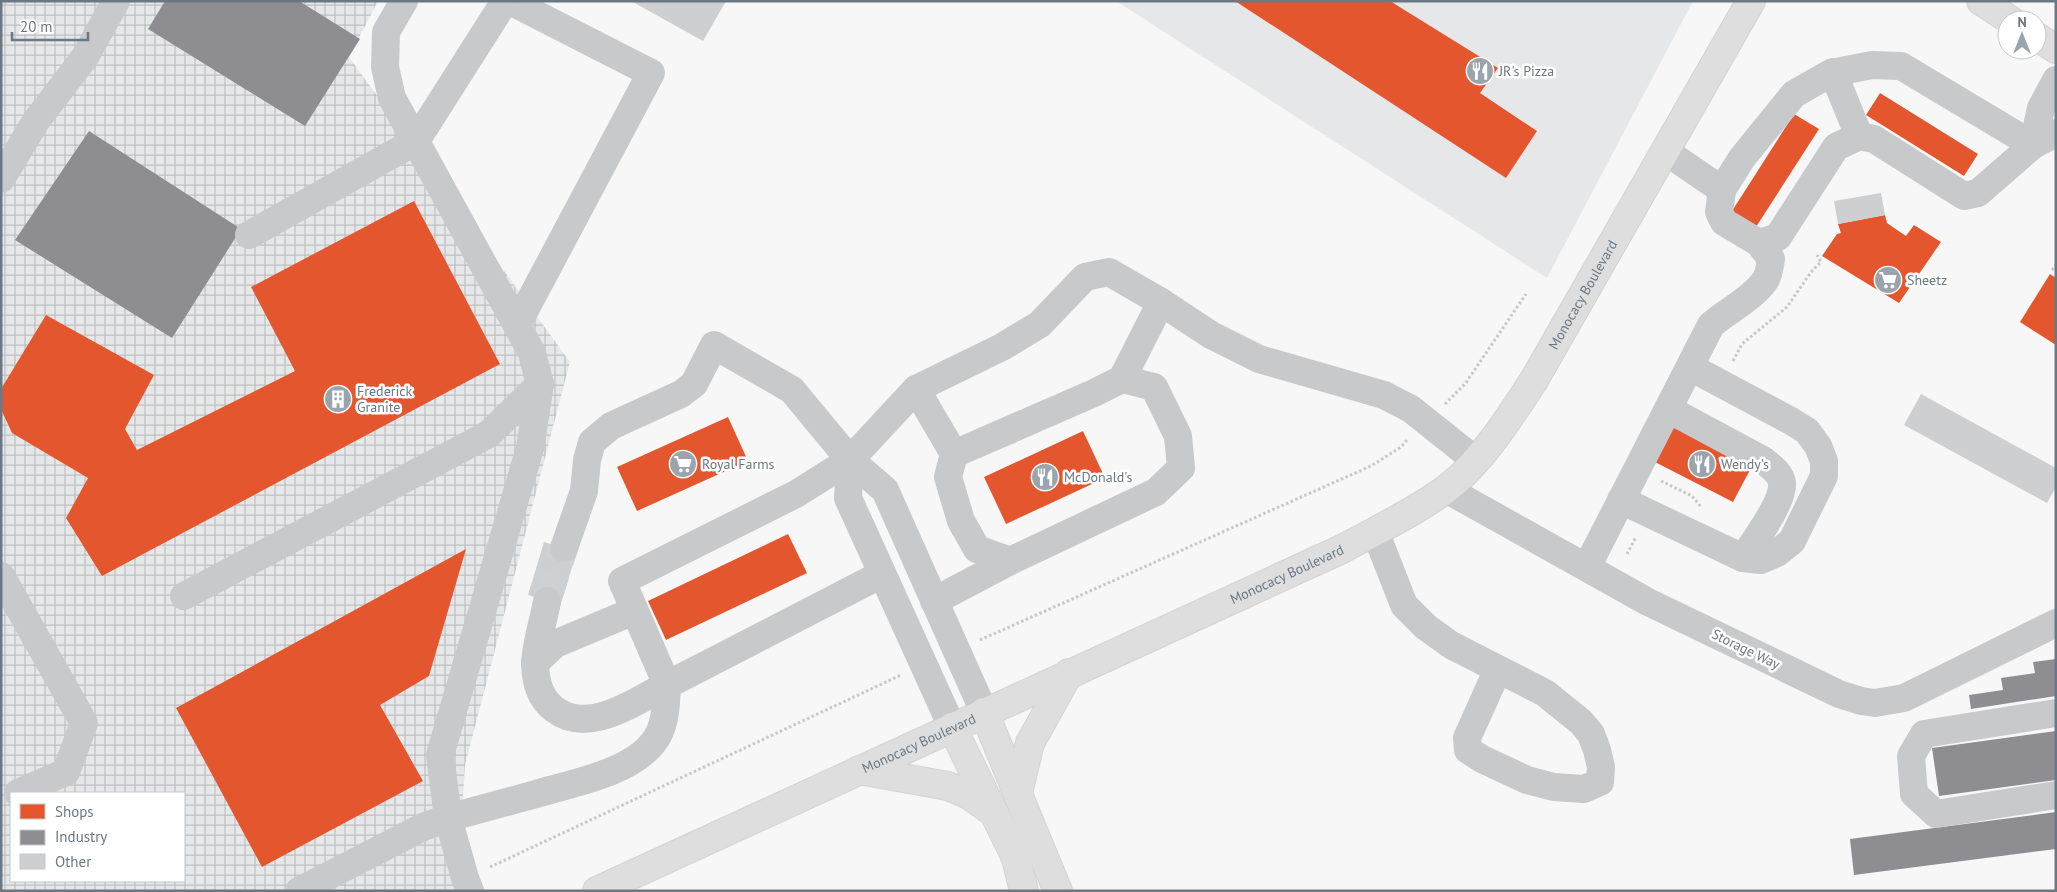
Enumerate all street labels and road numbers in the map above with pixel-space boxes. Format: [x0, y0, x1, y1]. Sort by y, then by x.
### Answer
street label: Monocacy Boulevard [1544, 237, 1621, 353]
street label: Monocacy Boulevard [1227, 540, 1347, 608]
street label: Storage Way [1709, 625, 1784, 673]
street label: Monocacy Boulevard [859, 709, 978, 777]

